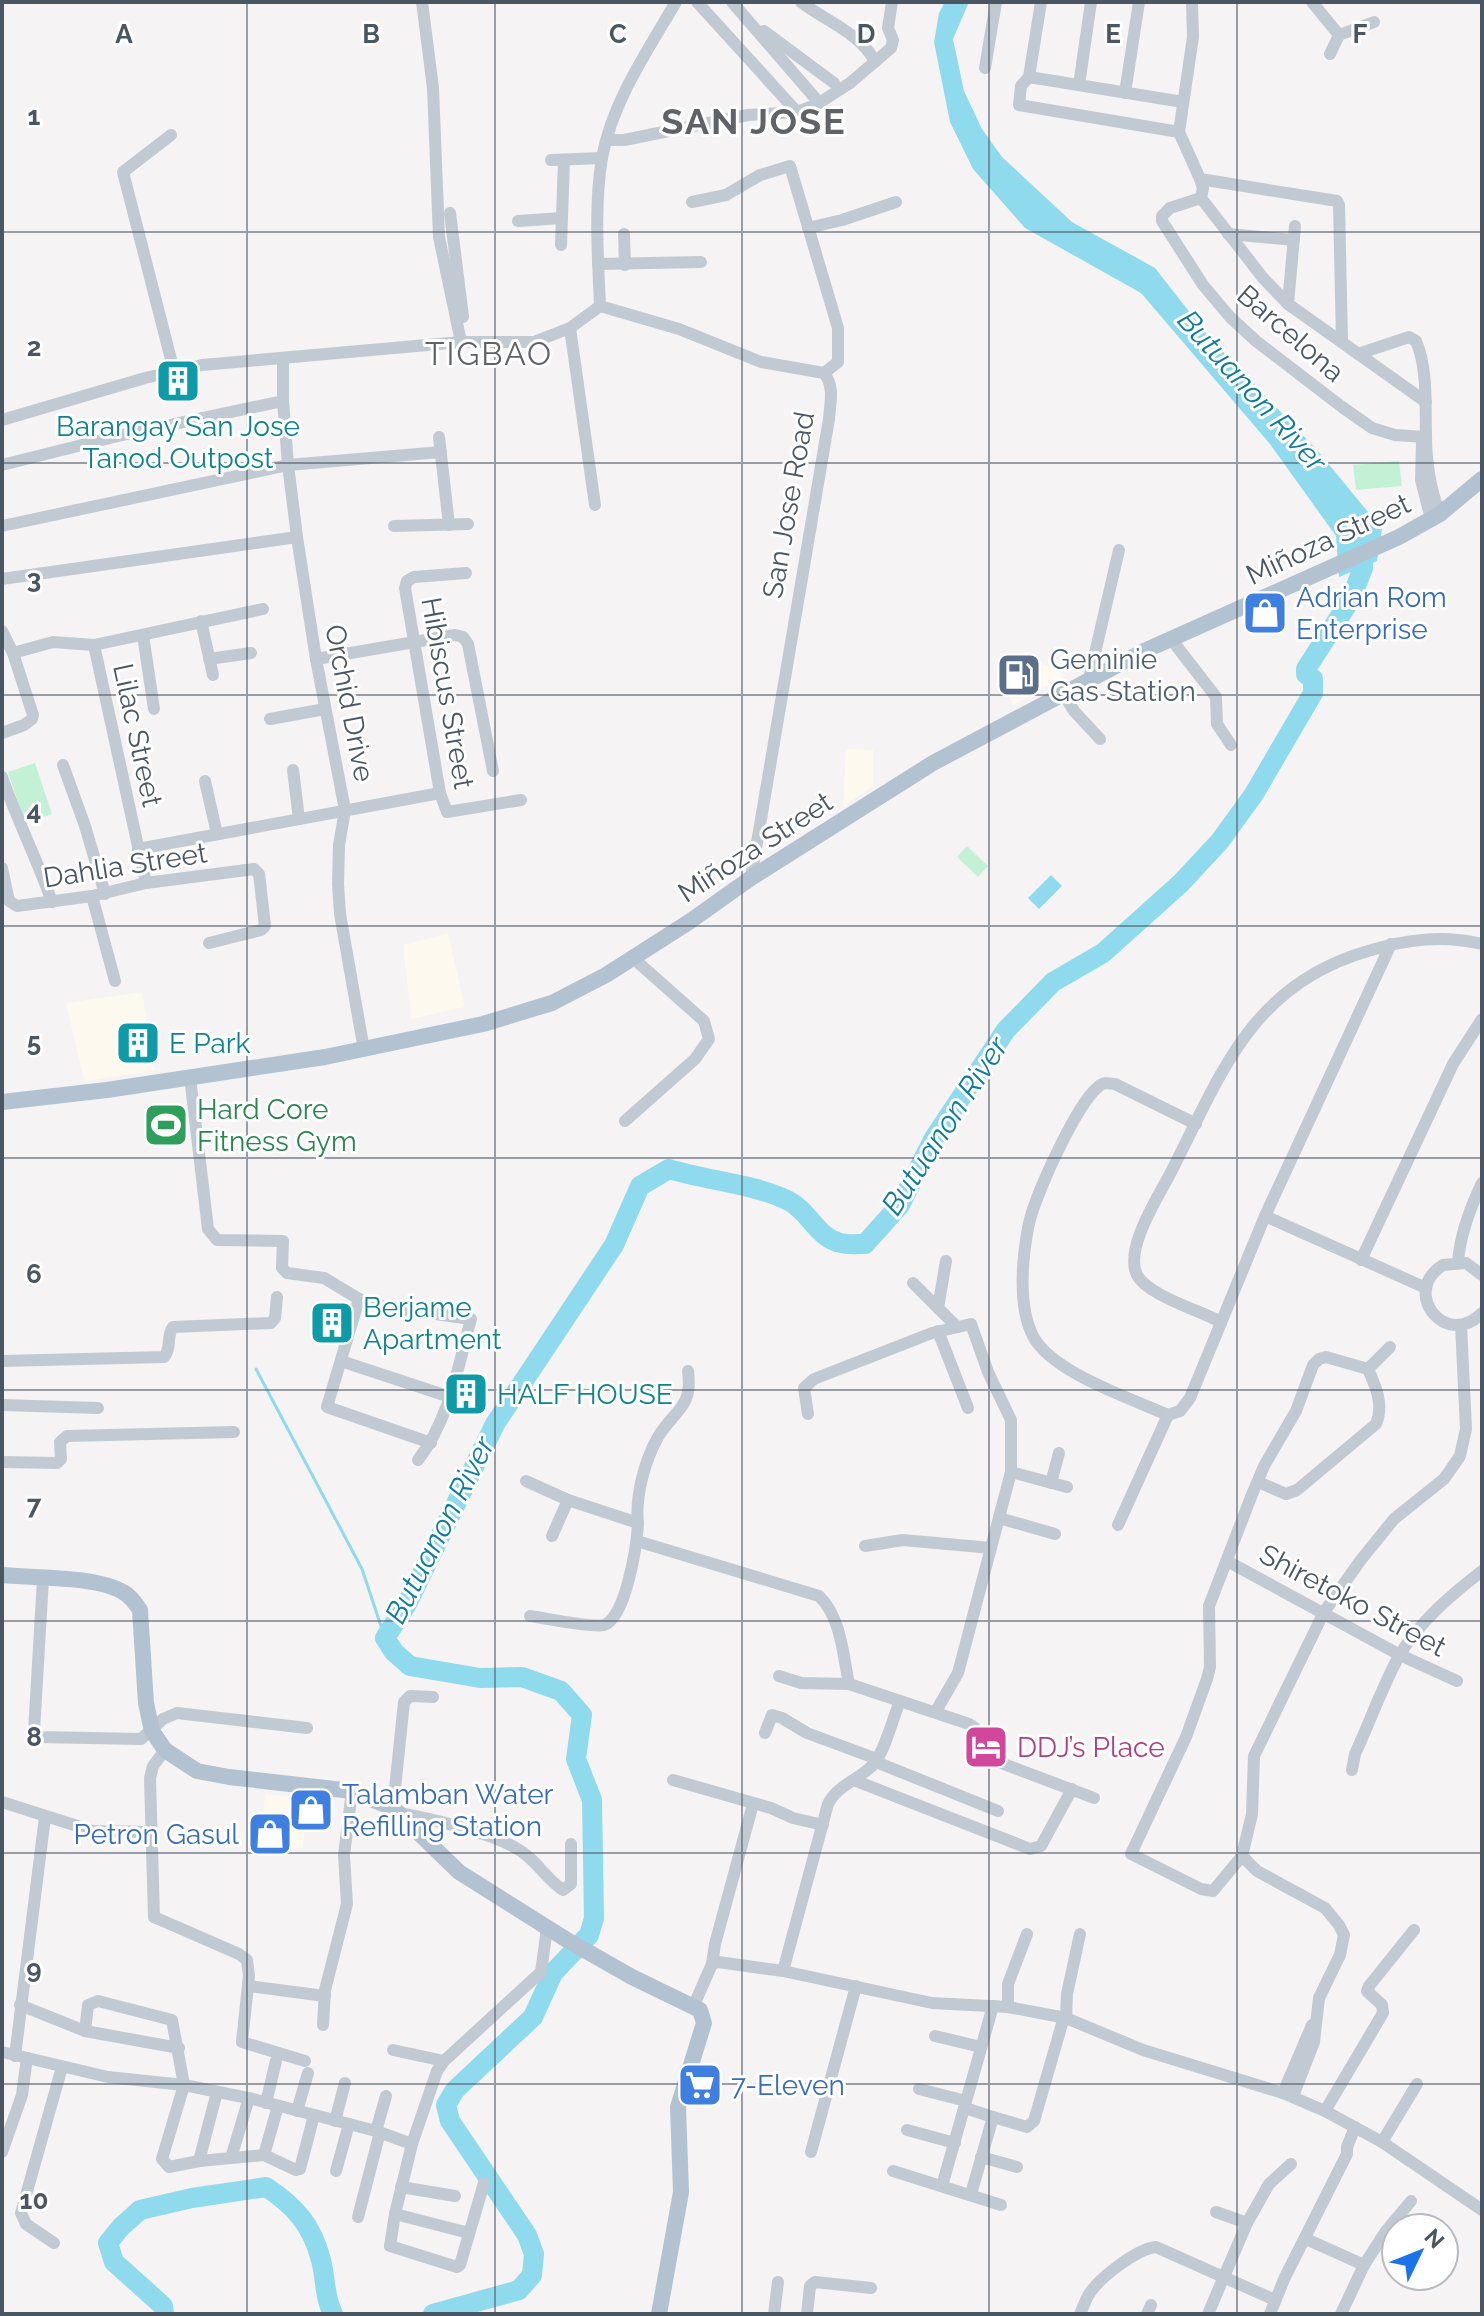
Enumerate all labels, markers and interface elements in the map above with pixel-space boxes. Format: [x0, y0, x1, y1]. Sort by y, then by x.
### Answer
text: A [115, 19, 133, 49]
text: B [362, 19, 380, 49]
text: C [609, 19, 627, 49]
text: D [857, 19, 875, 49]
text: E [1105, 19, 1121, 49]
text: F [1353, 19, 1368, 49]
district label: SAN JOSE [661, 100, 847, 142]
text: 1 [28, 101, 41, 131]
street label: Barcelona [1230, 278, 1351, 389]
water label: Butuanon River [1171, 303, 1335, 480]
text: 2 [27, 332, 41, 362]
district label: TIGBAO [425, 335, 553, 372]
building icon: Barangay San Jose Tanod Outpost [154, 357, 202, 405]
street label: San Jose Road [756, 409, 821, 601]
place label: Barangay San Jose Tanod Outpost [56, 410, 300, 475]
street label: Miñoza Street [1241, 487, 1416, 592]
text: 3 [27, 564, 41, 594]
place label: Adrian Rom Enterprise [1296, 581, 1447, 646]
shop icon: Adrian Rom Enterprise [1241, 589, 1289, 637]
street label: Hibiscus Street [414, 595, 481, 792]
street label: Orchid Drive [318, 622, 381, 785]
place label: Geminie Gas Station [1050, 643, 1196, 708]
fuel station icon: Geminie Gas Station [995, 651, 1043, 699]
street label: Lilac Street [106, 661, 169, 810]
street label: Miñoza Street [672, 785, 839, 909]
text: 4 [27, 796, 41, 826]
street label: Dahlia Street [41, 836, 210, 895]
building icon: E Park [114, 1019, 162, 1067]
text: 5 [27, 1027, 41, 1057]
place label: E Park [169, 1027, 251, 1060]
water label: Butuanon River [874, 1029, 1016, 1221]
place label: Hard Core Fitness Gym [197, 1093, 357, 1158]
sports icon: Hard Core Fitness Gym [142, 1101, 190, 1149]
text: 6 [26, 1259, 42, 1289]
place label: Berjame Apartment [363, 1291, 502, 1356]
building icon: Berjame Apartment [308, 1299, 356, 1347]
building icon: HALF HOUSE [442, 1370, 490, 1418]
place label: HALF HOUSE [497, 1378, 673, 1411]
water label: Butuanon River [377, 1429, 502, 1629]
text: 7 [27, 1490, 42, 1520]
street label: Shiretoko Street [1254, 1537, 1452, 1664]
text: 8 [26, 1722, 42, 1752]
hotel icon: DDJ’s Place [962, 1723, 1010, 1771]
place label: DDJ’s Place [1017, 1731, 1165, 1764]
place label: Talamban Water Refilling Station [342, 1778, 554, 1843]
shop icon: Talamban Water Refilling Station [287, 1786, 335, 1834]
shop icon: Petron Gasul [246, 1810, 294, 1858]
place label: Petron Gasul [74, 1818, 239, 1851]
text: 9 [26, 1954, 42, 1984]
supermarket icon: 7-Eleven [676, 2061, 724, 2109]
place label: 7-Eleven [731, 2069, 845, 2102]
text: 10 [20, 2185, 48, 2215]
north arrow [1380, 2212, 1460, 2292]
text: N [1419, 2223, 1450, 2253]

